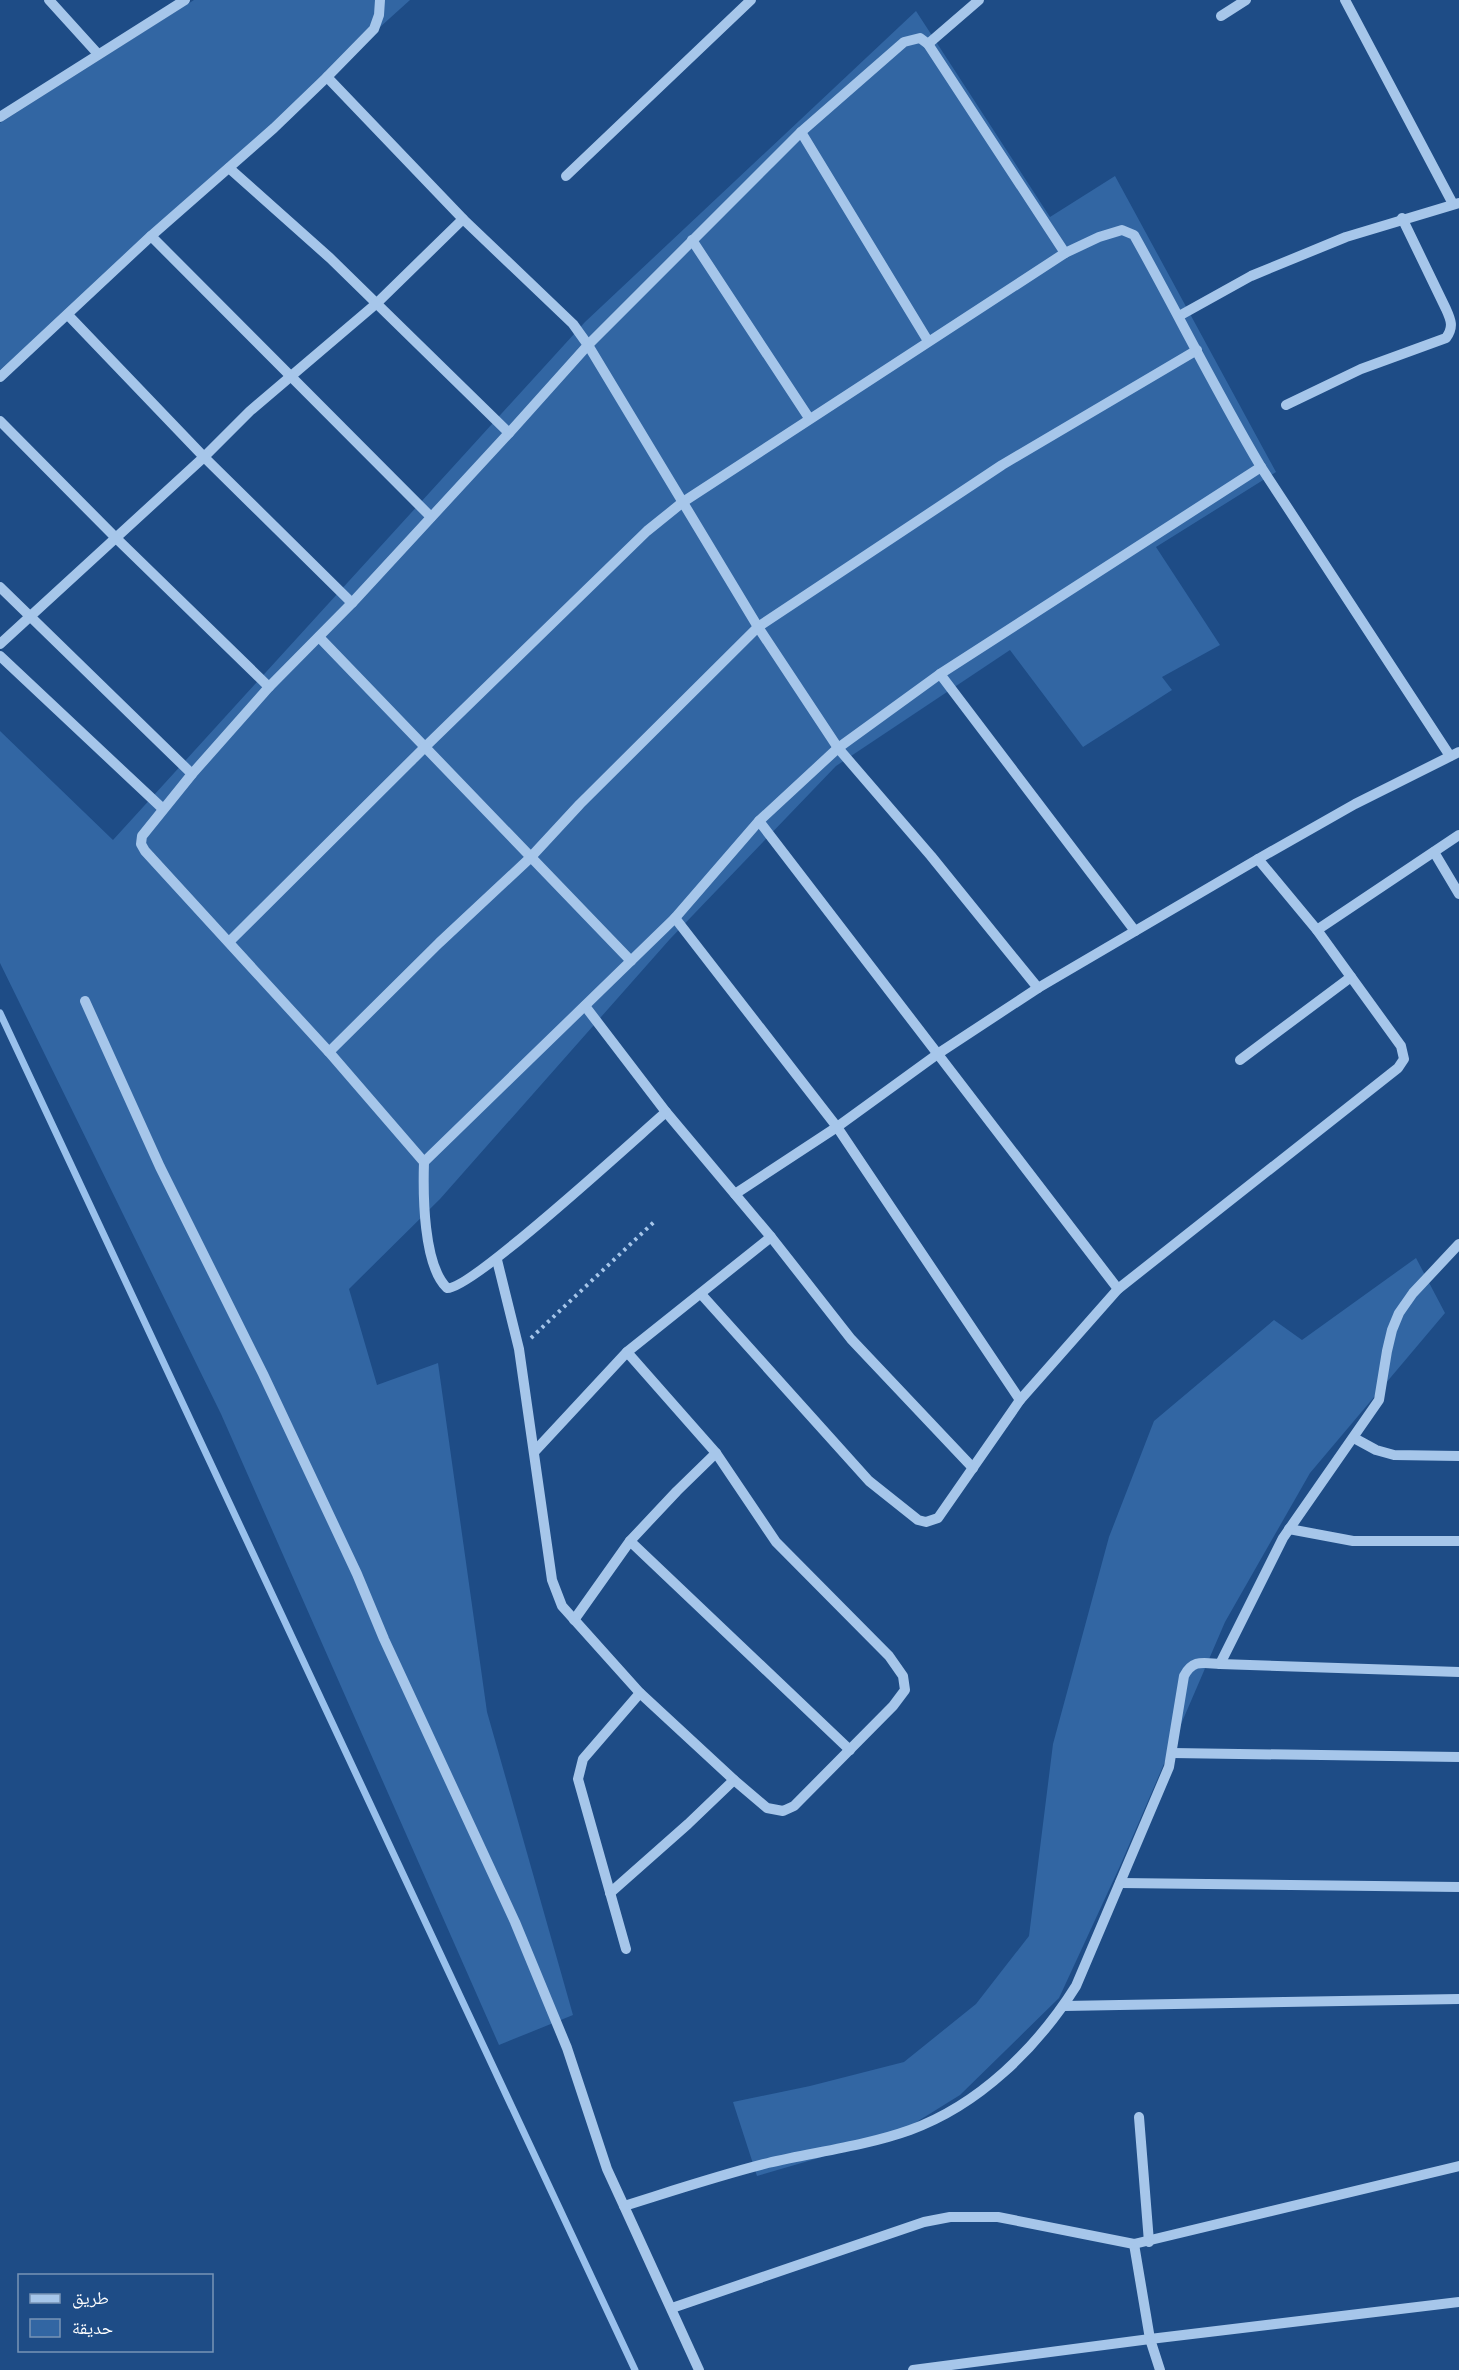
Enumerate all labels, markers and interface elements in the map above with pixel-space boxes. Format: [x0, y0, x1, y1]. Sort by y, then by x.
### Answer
legend [18, 2274, 213, 2352]
text: طريق [72, 2288, 109, 2309]
text: حديقة [72, 2318, 113, 2339]

